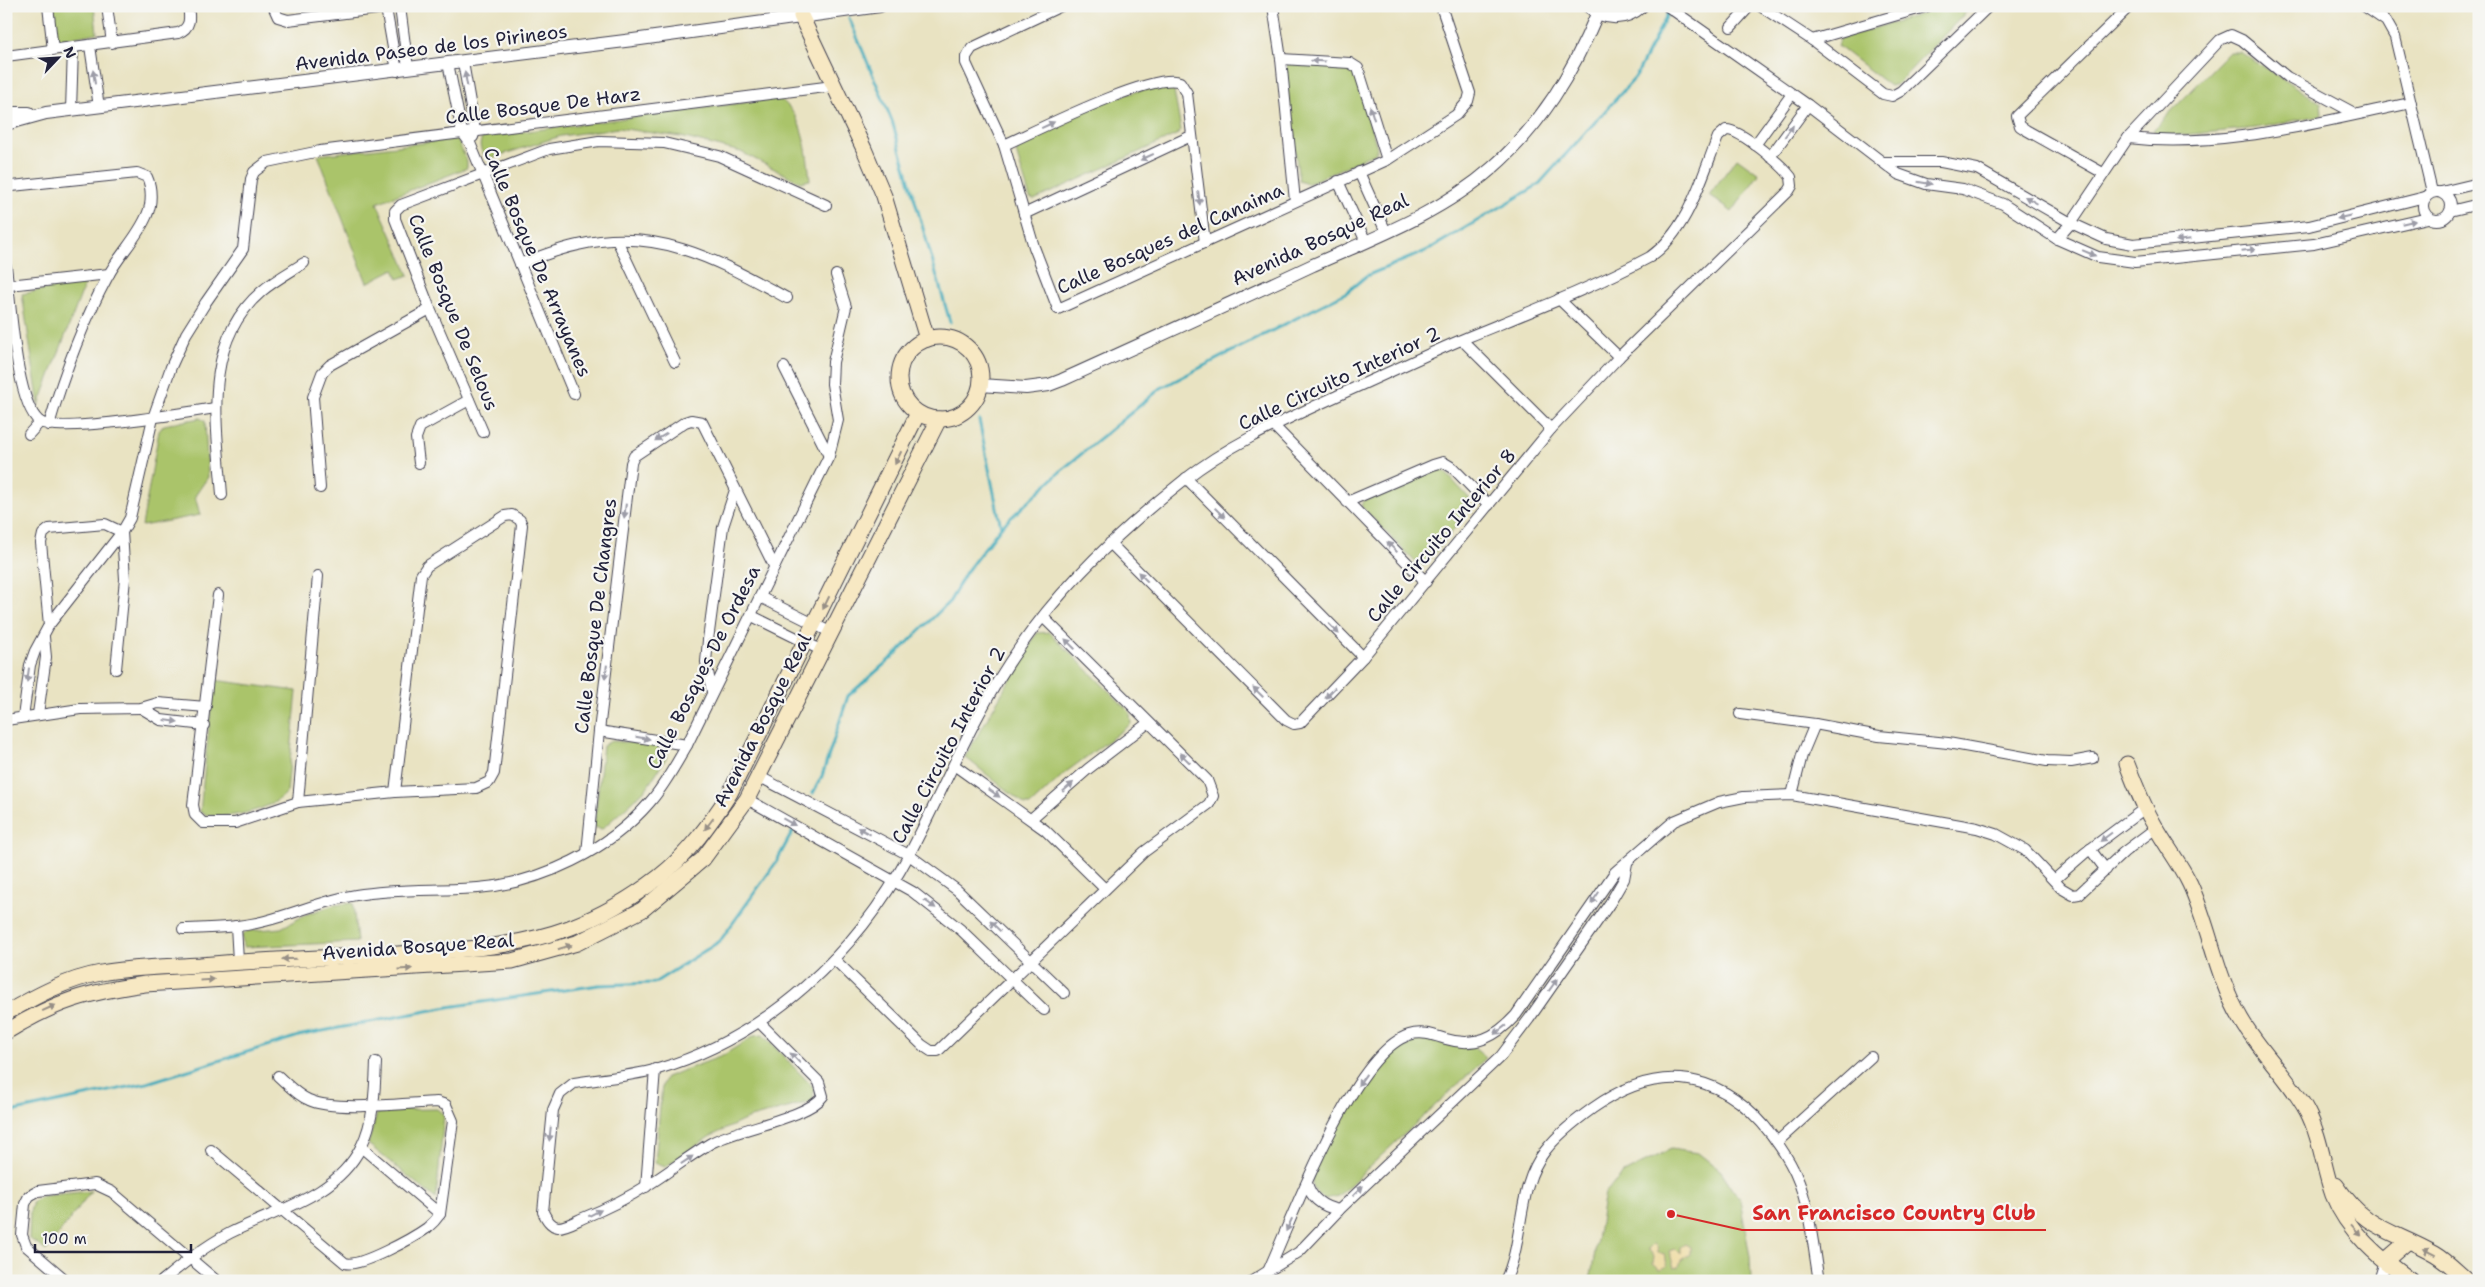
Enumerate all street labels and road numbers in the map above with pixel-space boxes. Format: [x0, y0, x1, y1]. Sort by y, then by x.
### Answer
street label: Avenida Paseo de los Pirineos [293, 18, 569, 77]
street label: Calle Bosque De Harz [444, 81, 642, 130]
street label: Calle Bosque De Arrayanes [478, 144, 597, 381]
street label: Calle Bosques del Canaima [1053, 177, 1288, 300]
street label: Avenida Bosque Real [1228, 187, 1413, 291]
street label: Calle Bosque De Selous [403, 210, 504, 414]
street label: Calle Circuito Interior 2 [1234, 321, 1444, 436]
street label: Calle Circuito Interior 8 [1361, 443, 1522, 628]
street label: Calle Bosque De Changres [569, 497, 622, 735]
street label: Calle Bosques De Ordesa [641, 561, 766, 774]
street label: Avenida Bosque Real [708, 629, 817, 812]
street label: Calle Circuito Interior 2 [886, 642, 1011, 848]
street label: Avenida Bosque Real [321, 927, 515, 966]

